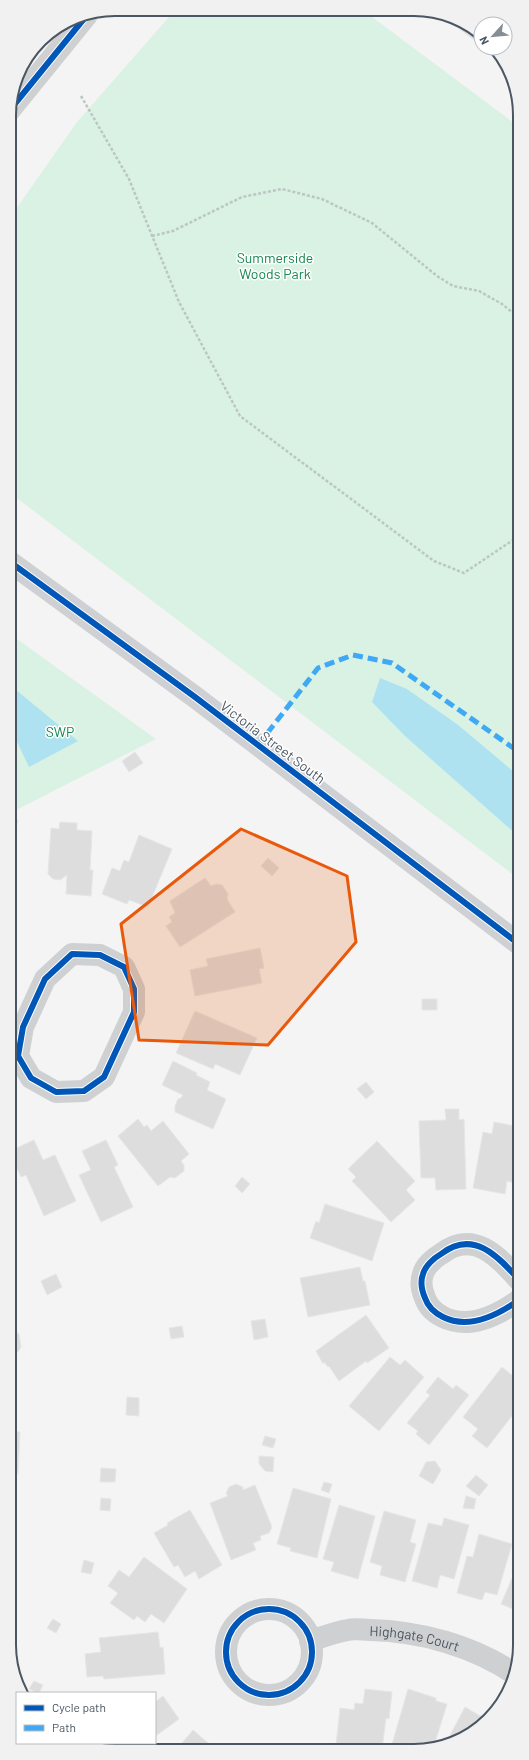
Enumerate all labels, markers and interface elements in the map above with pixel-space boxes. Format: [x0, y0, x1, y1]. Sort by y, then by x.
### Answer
north arrow [473, 16, 513, 56]
text: N [476, 35, 491, 47]
park label: Summerside Woods Park [237, 249, 313, 282]
street label: Victoria Street South [217, 697, 329, 787]
park label: SWP [46, 723, 74, 740]
street label: Highgate Court [369, 1621, 462, 1654]
legend [16, 1692, 156, 1744]
text: Cycle path [52, 1700, 106, 1714]
text: Path [52, 1720, 76, 1734]

